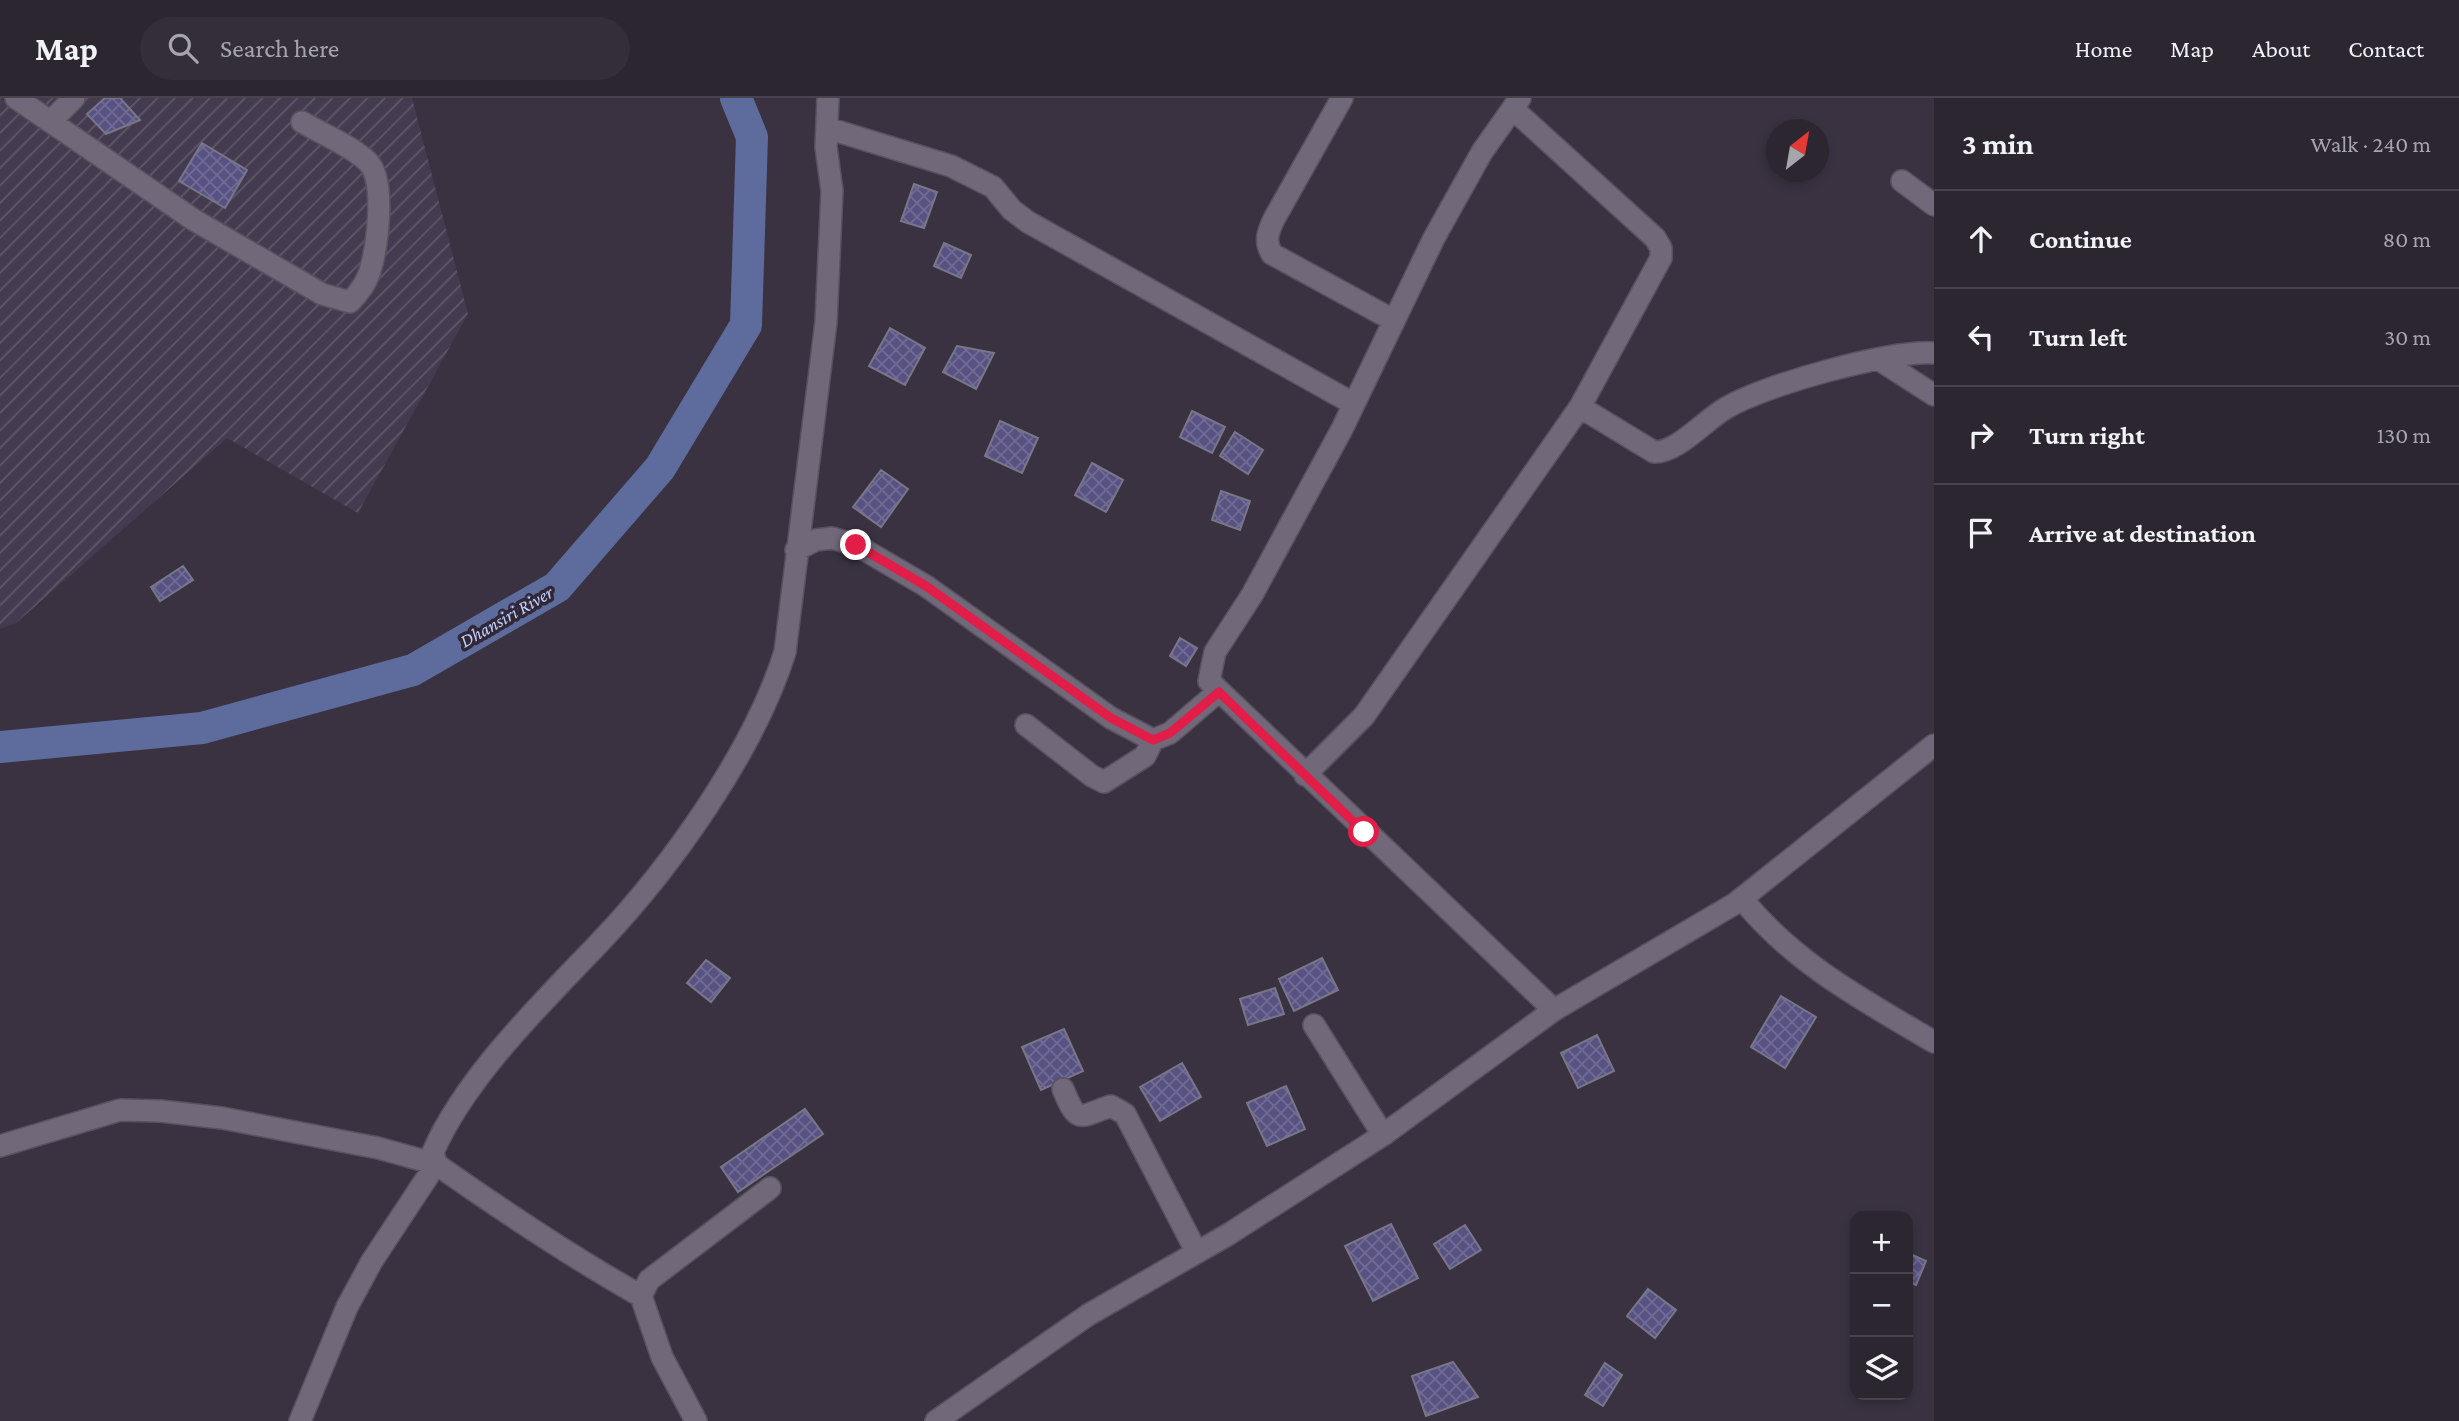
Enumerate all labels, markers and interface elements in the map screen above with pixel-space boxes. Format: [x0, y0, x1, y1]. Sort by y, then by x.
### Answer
search box [140, 17, 630, 80]
icon: search [164, 29, 202, 67]
text: Map [35, 30, 98, 67]
text: Search here [220, 34, 339, 63]
text: Home [2075, 35, 2132, 62]
text: Map [2170, 35, 2214, 62]
text: About [2252, 35, 2310, 62]
text: Contact [2348, 35, 2424, 62]
north arrow [1766, 119, 1829, 182]
text: 3 min [1962, 127, 2034, 160]
text: Walk · 240 m [2311, 131, 2431, 157]
icon: ahead [1962, 220, 2000, 258]
text: Continue [2029, 225, 2132, 254]
text: 80 m [2383, 226, 2431, 252]
icon: left [1962, 318, 2000, 356]
text: Turn left [2029, 323, 2127, 352]
text: 30 m [2384, 324, 2431, 350]
icon: right [1962, 416, 2000, 454]
text: Turn right [2029, 421, 2145, 450]
text: 130 m [2377, 422, 2431, 448]
icon: arrive [1962, 514, 2000, 552]
text: Arrive at destination [2029, 519, 2256, 548]
route end [840, 529, 871, 560]
water label: Dhansiri River [456, 581, 558, 652]
route start [1348, 816, 1379, 847]
map controls [1850, 1211, 1913, 1400]
button: + [1850, 1211, 1913, 1274]
button: − [1850, 1274, 1913, 1337]
button: layers [1850, 1337, 1913, 1400]

